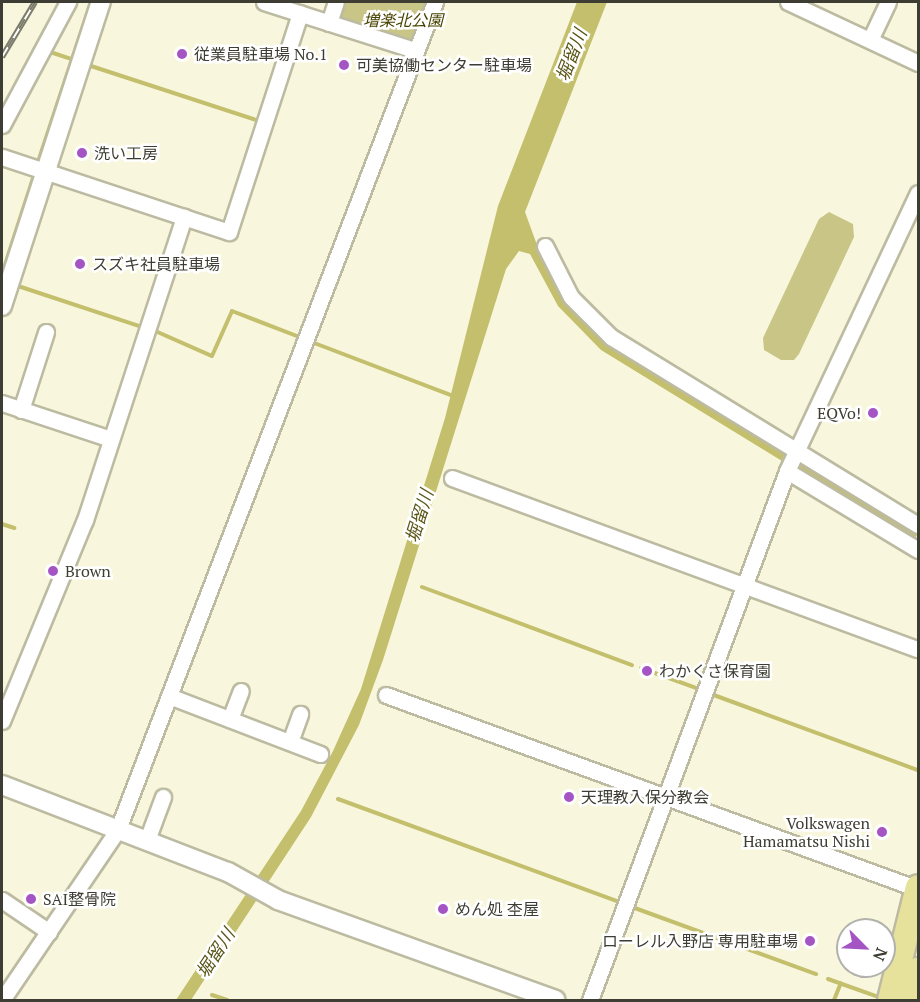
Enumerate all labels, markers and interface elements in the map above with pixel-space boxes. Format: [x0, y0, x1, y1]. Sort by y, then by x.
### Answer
park label: 増楽北公園 [363, 10, 443, 30]
water label: 堀留川 [551, 26, 591, 84]
place label: 従業員駐車場 No.1 [194, 44, 327, 64]
marker: 従業員駐車場 No.1 [175, 47, 189, 61]
place label: 可美協働センター駐車場 [356, 55, 532, 75]
marker: 可美協働センター駐車場 [337, 58, 351, 72]
place label: 洗い工房 [94, 143, 158, 163]
marker: 洗い工房 [75, 146, 89, 160]
place label: スズキ社員駐車場 [92, 254, 220, 274]
marker: スズキ社員駐車場 [73, 257, 87, 271]
place label: EQVo! [817, 403, 861, 423]
marker: EQVo! [866, 406, 880, 420]
water label: 堀留川 [401, 487, 437, 545]
place label: Brown [65, 561, 111, 581]
marker: Brown [46, 564, 60, 578]
place label: わかくさ保育園 [659, 661, 771, 681]
marker: わかくさ保育園 [640, 664, 654, 678]
place label: 天理教入保分教会 [581, 787, 709, 807]
marker: 天理教入保分教会 [562, 790, 576, 804]
place label: Volkswagen Hamamatsu Nishi [743, 813, 870, 851]
marker: Volkswagen Hamamatsu Nishi [875, 825, 889, 839]
place label: SAI整骨院 [43, 889, 116, 909]
marker: SAI整骨院 [24, 892, 38, 906]
place label: めん処 杢屋 [455, 899, 539, 919]
marker: めん処 杢屋 [436, 902, 450, 916]
north arrow [836, 918, 896, 978]
water label: 堀留川 [191, 924, 239, 982]
place label: ローレル入野店 専用駐車場 [602, 931, 798, 951]
marker: ローレル入野店 専用駐車場 [803, 934, 817, 948]
text: N [868, 944, 893, 965]

